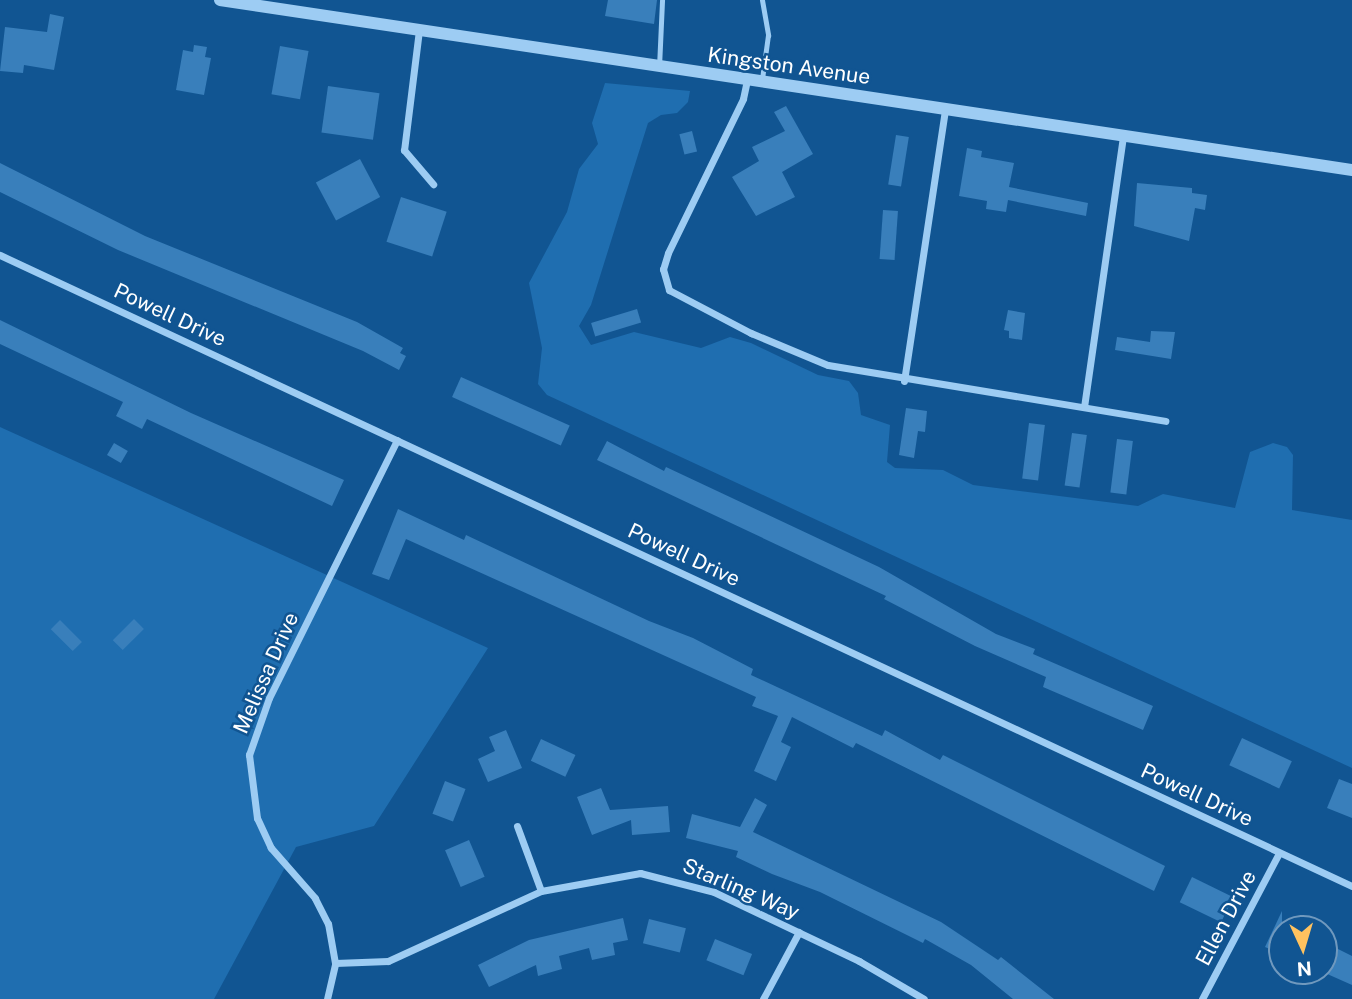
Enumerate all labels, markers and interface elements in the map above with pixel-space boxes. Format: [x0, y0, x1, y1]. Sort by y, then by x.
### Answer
street label: Kingston Avenue [706, 42, 872, 90]
street label: Powell Drive [110, 278, 230, 352]
street label: Powell Drive [624, 518, 744, 592]
street label: Melissa Drive [228, 608, 304, 738]
street label: Powell Drive [1137, 758, 1257, 832]
street label: Starling Way [679, 853, 803, 925]
street label: Ellen Drive [1190, 866, 1262, 970]
north arrow [1268, 915, 1338, 985]
text: N [1296, 957, 1313, 980]

